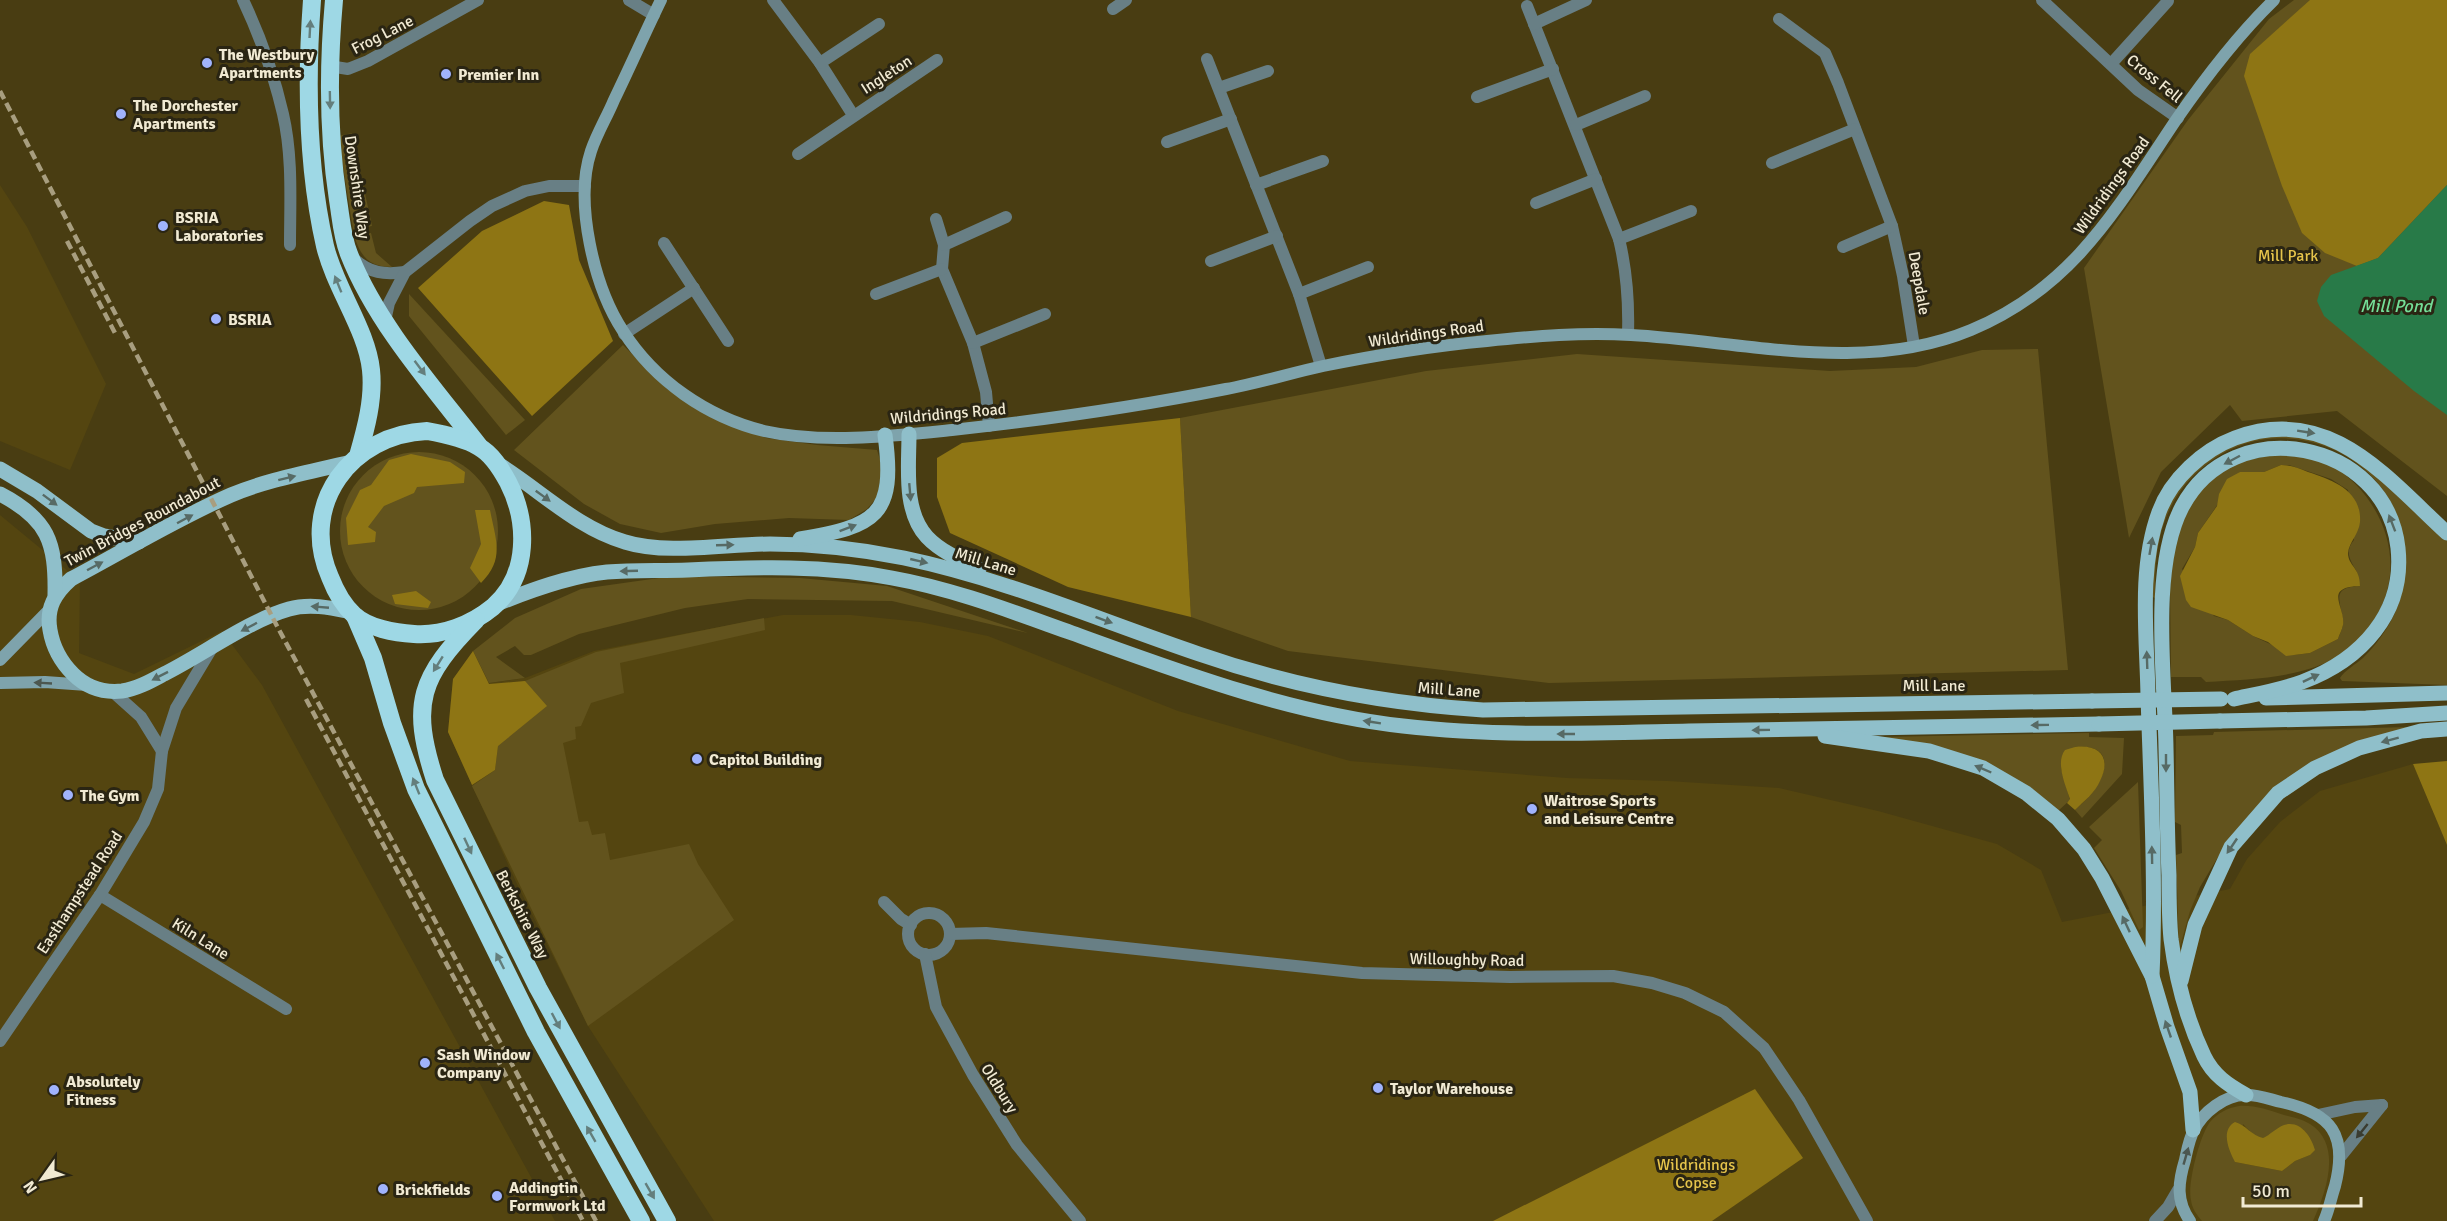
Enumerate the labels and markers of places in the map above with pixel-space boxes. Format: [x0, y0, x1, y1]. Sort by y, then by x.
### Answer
place label: The Westbury Apartments [219, 45, 314, 83]
marker: The Westbury Apartments [200, 56, 214, 70]
place label: Premier Inn [458, 65, 540, 85]
marker: Premier Inn [439, 67, 453, 81]
place label: The Dorchester Apartments [133, 96, 239, 134]
marker: The Dorchester Apartments [114, 107, 128, 121]
place label: BSRIA Laboratories [175, 208, 263, 246]
marker: BSRIA Laboratories [156, 219, 170, 233]
place label: BSRIA [228, 310, 273, 330]
marker: BSRIA [209, 312, 223, 326]
place label: Capitol Building [709, 750, 822, 770]
marker: Capitol Building [690, 752, 704, 766]
place label: The Gym [80, 786, 140, 806]
marker: The Gym [61, 788, 75, 802]
place label: Waitrose Sports and Leisure Centre [1544, 791, 1674, 829]
marker: Waitrose Sports and Leisure Centre [1525, 802, 1539, 816]
place label: Sash Window Company [437, 1045, 531, 1083]
marker: Sash Window Company [418, 1056, 432, 1070]
place label: Absolutely Fitness [66, 1072, 140, 1110]
place label: Taylor Warehouse [1390, 1079, 1513, 1099]
marker: Taylor Warehouse [1371, 1081, 1385, 1095]
marker: Absolutely Fitness [47, 1083, 61, 1097]
place label: Addingtin Formwork Ltd [509, 1178, 606, 1216]
place label: Brickfields [395, 1180, 470, 1200]
marker: Brickfields [376, 1182, 390, 1196]
marker: Addingtin Formwork Ltd [490, 1189, 504, 1203]

